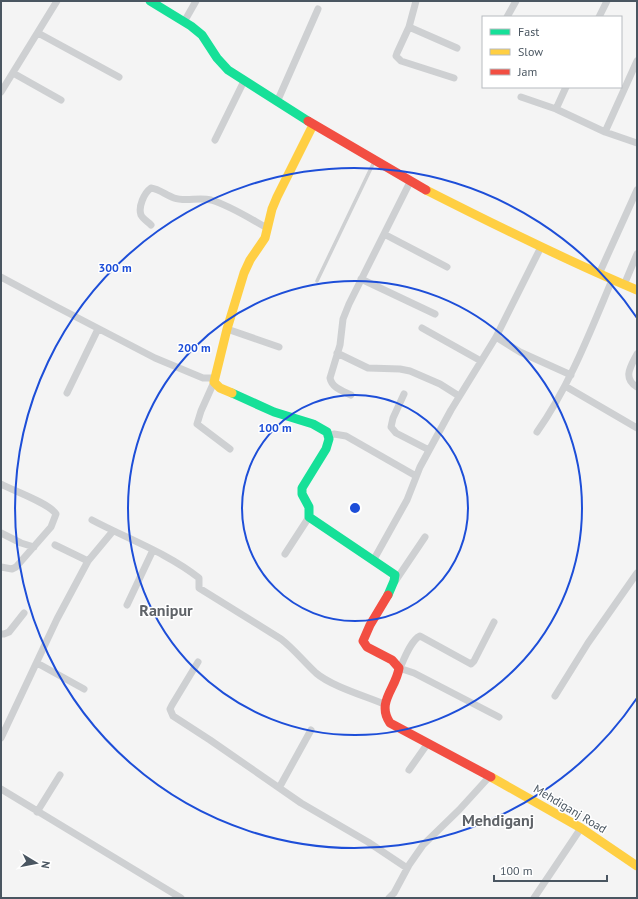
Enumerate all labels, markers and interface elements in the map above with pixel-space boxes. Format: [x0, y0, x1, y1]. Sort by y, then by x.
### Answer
legend [482, 16, 622, 88]
text: Fast [518, 24, 539, 39]
text: Slow [518, 44, 543, 59]
text: Jam [517, 64, 537, 79]
text: 300 m [98, 260, 132, 275]
text: 200 m [177, 340, 211, 355]
text: 100 m [258, 420, 292, 435]
centre of rings [348, 501, 362, 515]
district label: Ranipur [139, 600, 193, 620]
street label: Mehdiganj Road [531, 781, 610, 836]
district label: Mehdiganj [462, 810, 534, 830]
north arrow [16, 843, 56, 883]
scale bar [494, 857, 607, 883]
text: N [38, 860, 53, 870]
text: 100 m [500, 863, 533, 878]

